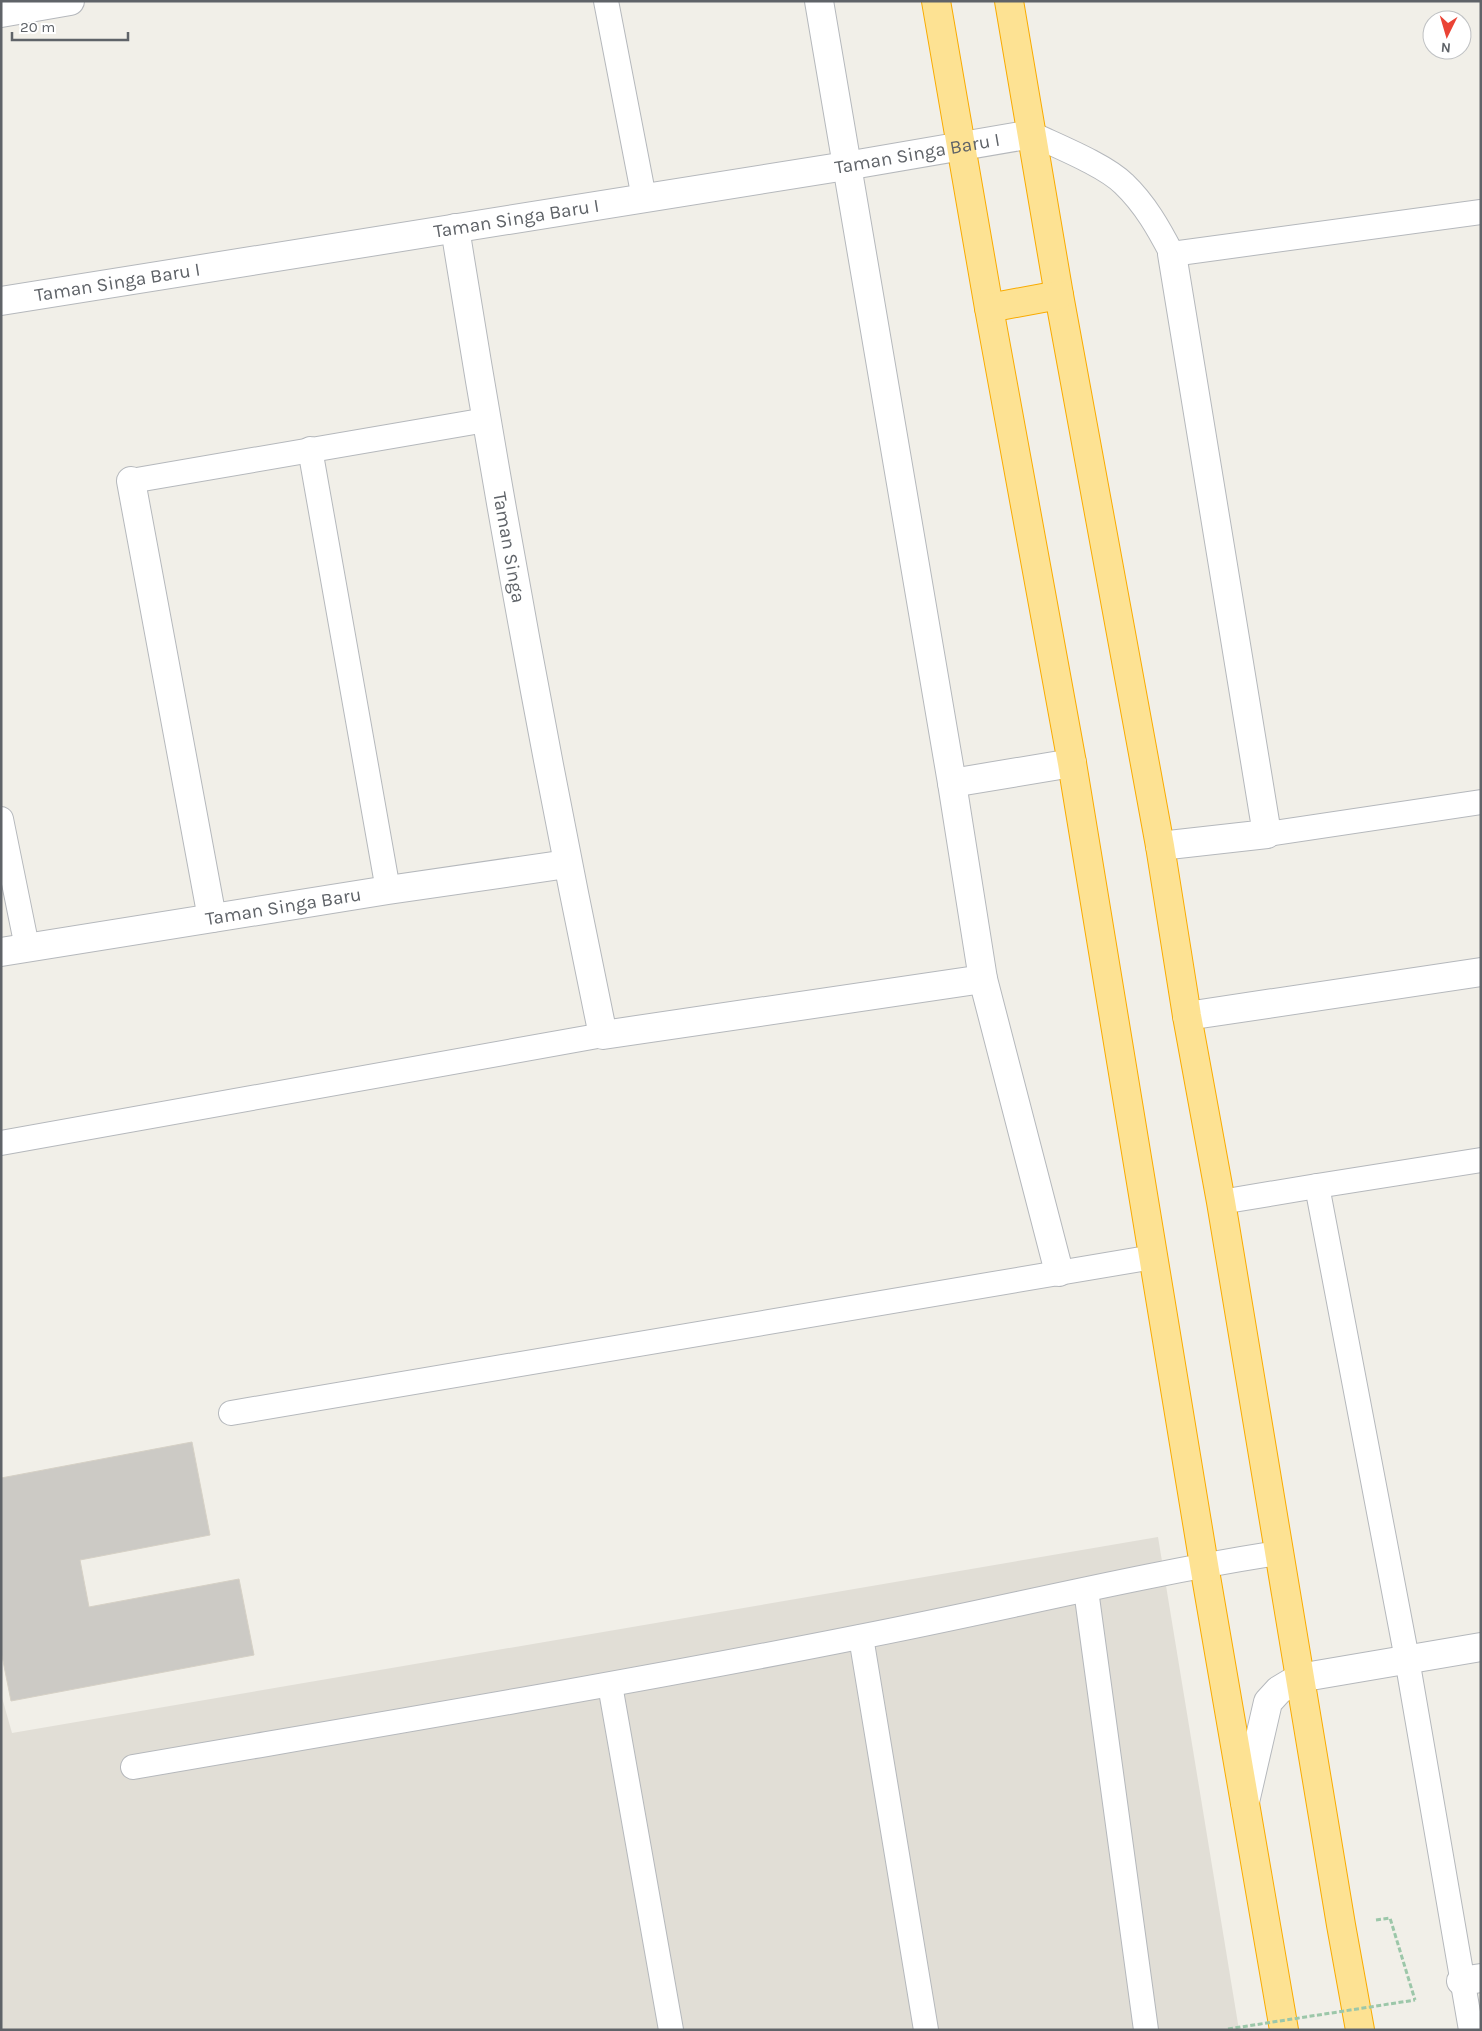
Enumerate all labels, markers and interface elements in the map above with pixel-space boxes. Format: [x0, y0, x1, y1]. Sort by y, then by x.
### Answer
scale bar [12, 10, 129, 42]
north arrow [1422, 10, 1472, 60]
text: 20 m [20, 18, 55, 36]
text: N [1440, 39, 1452, 56]
street label: Taman Singa Baru I [833, 129, 1002, 179]
street label: Taman Singa Baru I [432, 195, 601, 243]
street label: Taman Singa Baru I [33, 258, 202, 306]
street label: Taman Singa [488, 490, 530, 605]
street label: Taman Singa Baru [204, 883, 363, 930]

